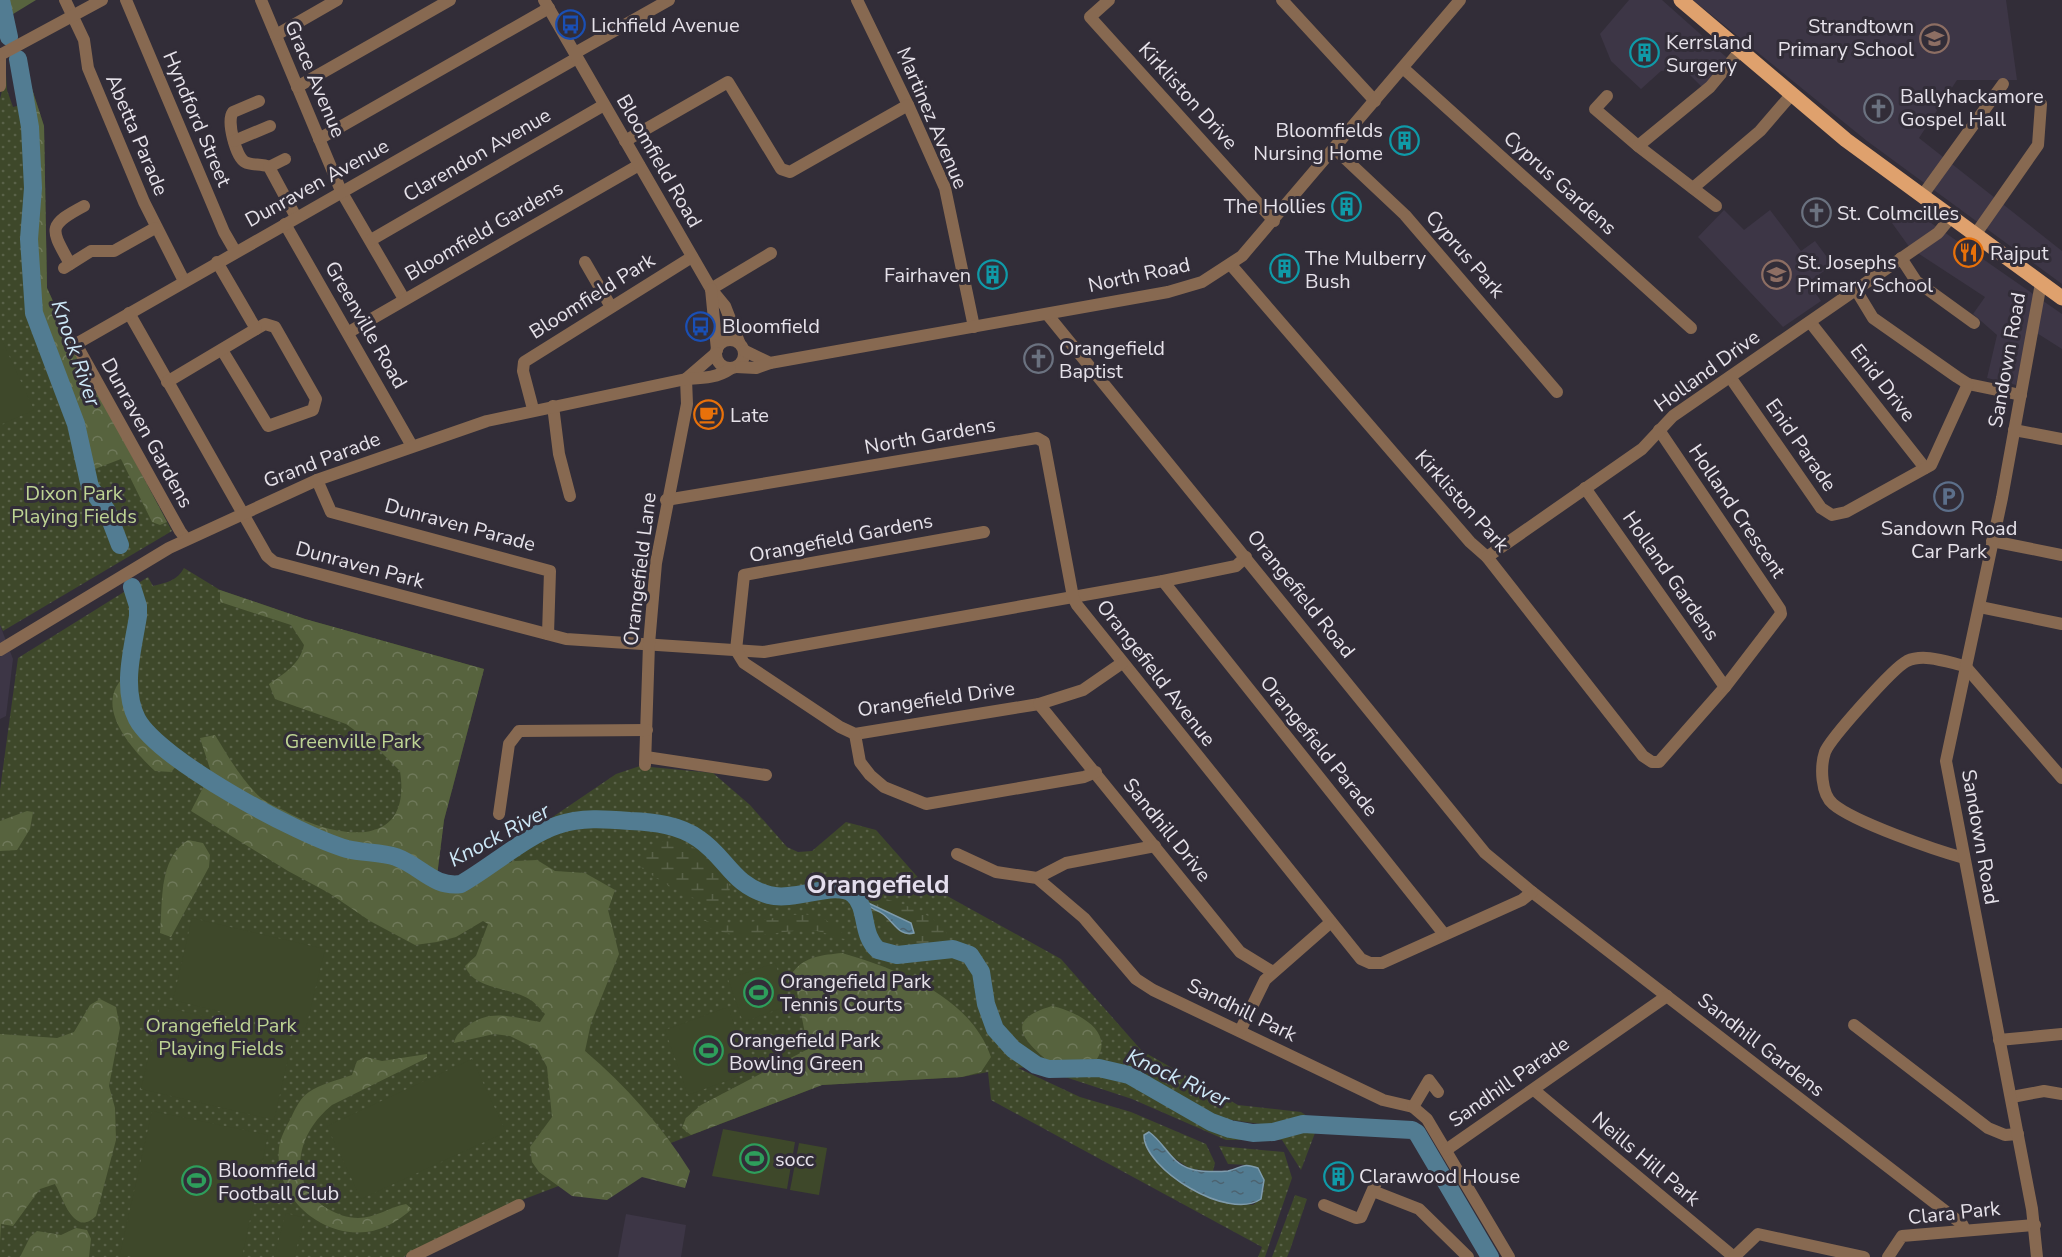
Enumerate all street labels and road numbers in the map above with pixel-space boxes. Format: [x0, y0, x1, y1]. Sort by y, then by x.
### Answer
street label: Grace Avenue [278, 16, 352, 142]
street label: Kirkliston Drive [1132, 36, 1244, 156]
street label: Martinez Avenue [890, 43, 974, 193]
street label: Hyndford Street [156, 47, 238, 192]
street label: Abetta Parade [99, 70, 175, 200]
street label: Bloomfield Road [610, 89, 708, 233]
street label: Clarendon Avenue [398, 102, 556, 208]
street label: Cyprus Gardens [1498, 125, 1622, 241]
street label: Dunraven Avenue [240, 132, 394, 234]
street label: Bloomfield Gardens [400, 175, 568, 287]
street label: Cyprus Park [1419, 204, 1511, 304]
street label: Bloomfield Park [524, 246, 661, 345]
street label: North Road [1086, 251, 1192, 299]
street label: Greenville Road [319, 256, 413, 394]
street label: Sandown Road [1982, 290, 2032, 430]
street label: Holland Drive [1649, 324, 1765, 418]
street label: Enid Drive [1844, 338, 1922, 428]
street label: Dunraven Gardens [95, 353, 199, 513]
street label: Enid Parade [1759, 393, 1843, 497]
street label: North Gardens [862, 411, 998, 461]
street label: Grand Parade [260, 425, 384, 495]
street label: Holland Crescent [1682, 439, 1792, 584]
street label: Kirkliston Park [1409, 444, 1516, 559]
street label: Orangefield Lane [617, 491, 663, 647]
street label: Dunraven Parade [382, 492, 538, 558]
street label: Holland Gardens [1616, 506, 1726, 646]
street label: Orangefield Gardens [747, 507, 935, 569]
street label: Orangefield Road [1241, 524, 1361, 664]
street label: Dunraven Park [293, 535, 428, 595]
street label: Orangefield Avenue [1090, 594, 1222, 752]
street label: Orangefield Parade [1254, 670, 1384, 822]
street label: Orangefield Drive [856, 675, 1016, 723]
street label: Sandown Road [1955, 767, 2005, 907]
street label: Sandhill Drive [1117, 772, 1217, 888]
street label: Sandhill Park [1183, 972, 1302, 1049]
street label: Sandhill Gardens [1692, 987, 1830, 1103]
street label: Sandhill Parade [1443, 1030, 1575, 1134]
street label: Neills Hill Park [1586, 1106, 1707, 1213]
street label: Clara Park [1906, 1195, 2003, 1231]

